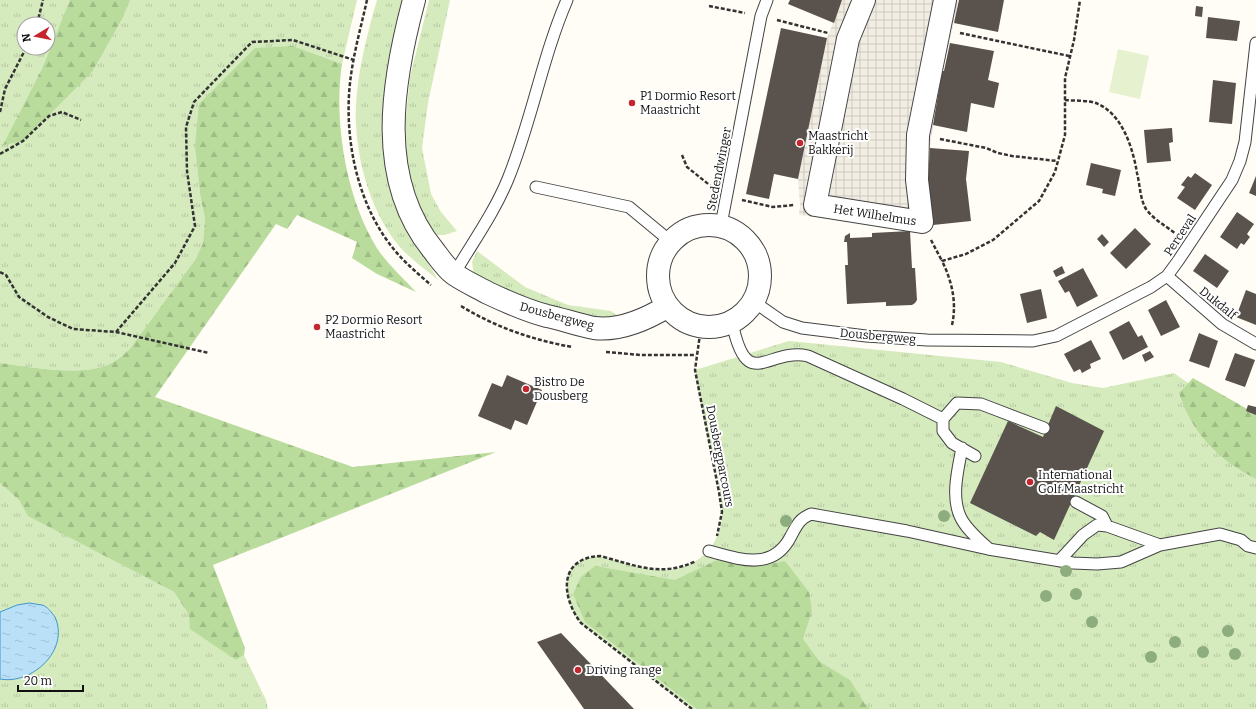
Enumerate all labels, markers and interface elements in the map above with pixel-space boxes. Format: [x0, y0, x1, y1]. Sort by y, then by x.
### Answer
north arrow [16, 16, 56, 56]
text: N [19, 32, 34, 43]
place label: P1 Dormio Resort Maastricht [640, 89, 736, 117]
marker: P1 Dormio Resort Maastricht [627, 98, 637, 108]
street label: Stedendwinger [704, 125, 734, 212]
place label: Maastricht Bakkerij [808, 129, 869, 157]
marker: Maastricht Bakkerij [795, 138, 805, 148]
street label: Het Wilhelmus [833, 202, 918, 228]
street label: Perceval [1161, 211, 1199, 258]
street label: Dukdalf [1197, 284, 1240, 323]
street label: Dousbergweg [518, 299, 596, 333]
place label: P2 Dormio Resort Maastricht [325, 313, 423, 341]
marker: P2 Dormio Resort Maastricht [312, 322, 322, 332]
street label: Dousbergweg [839, 326, 917, 346]
place label: Bistro De Dousberg [534, 375, 588, 403]
marker: Bistro De Dousberg [521, 384, 531, 394]
street label: Dousbergparcours [703, 404, 737, 508]
place label: International Golf Maastricht [1038, 468, 1125, 496]
marker: International Golf Maastricht [1025, 477, 1035, 487]
place label: Driving range [586, 663, 662, 677]
marker: Driving range [573, 665, 583, 675]
scale bar [18, 667, 83, 693]
text: 20 m [24, 674, 53, 688]

